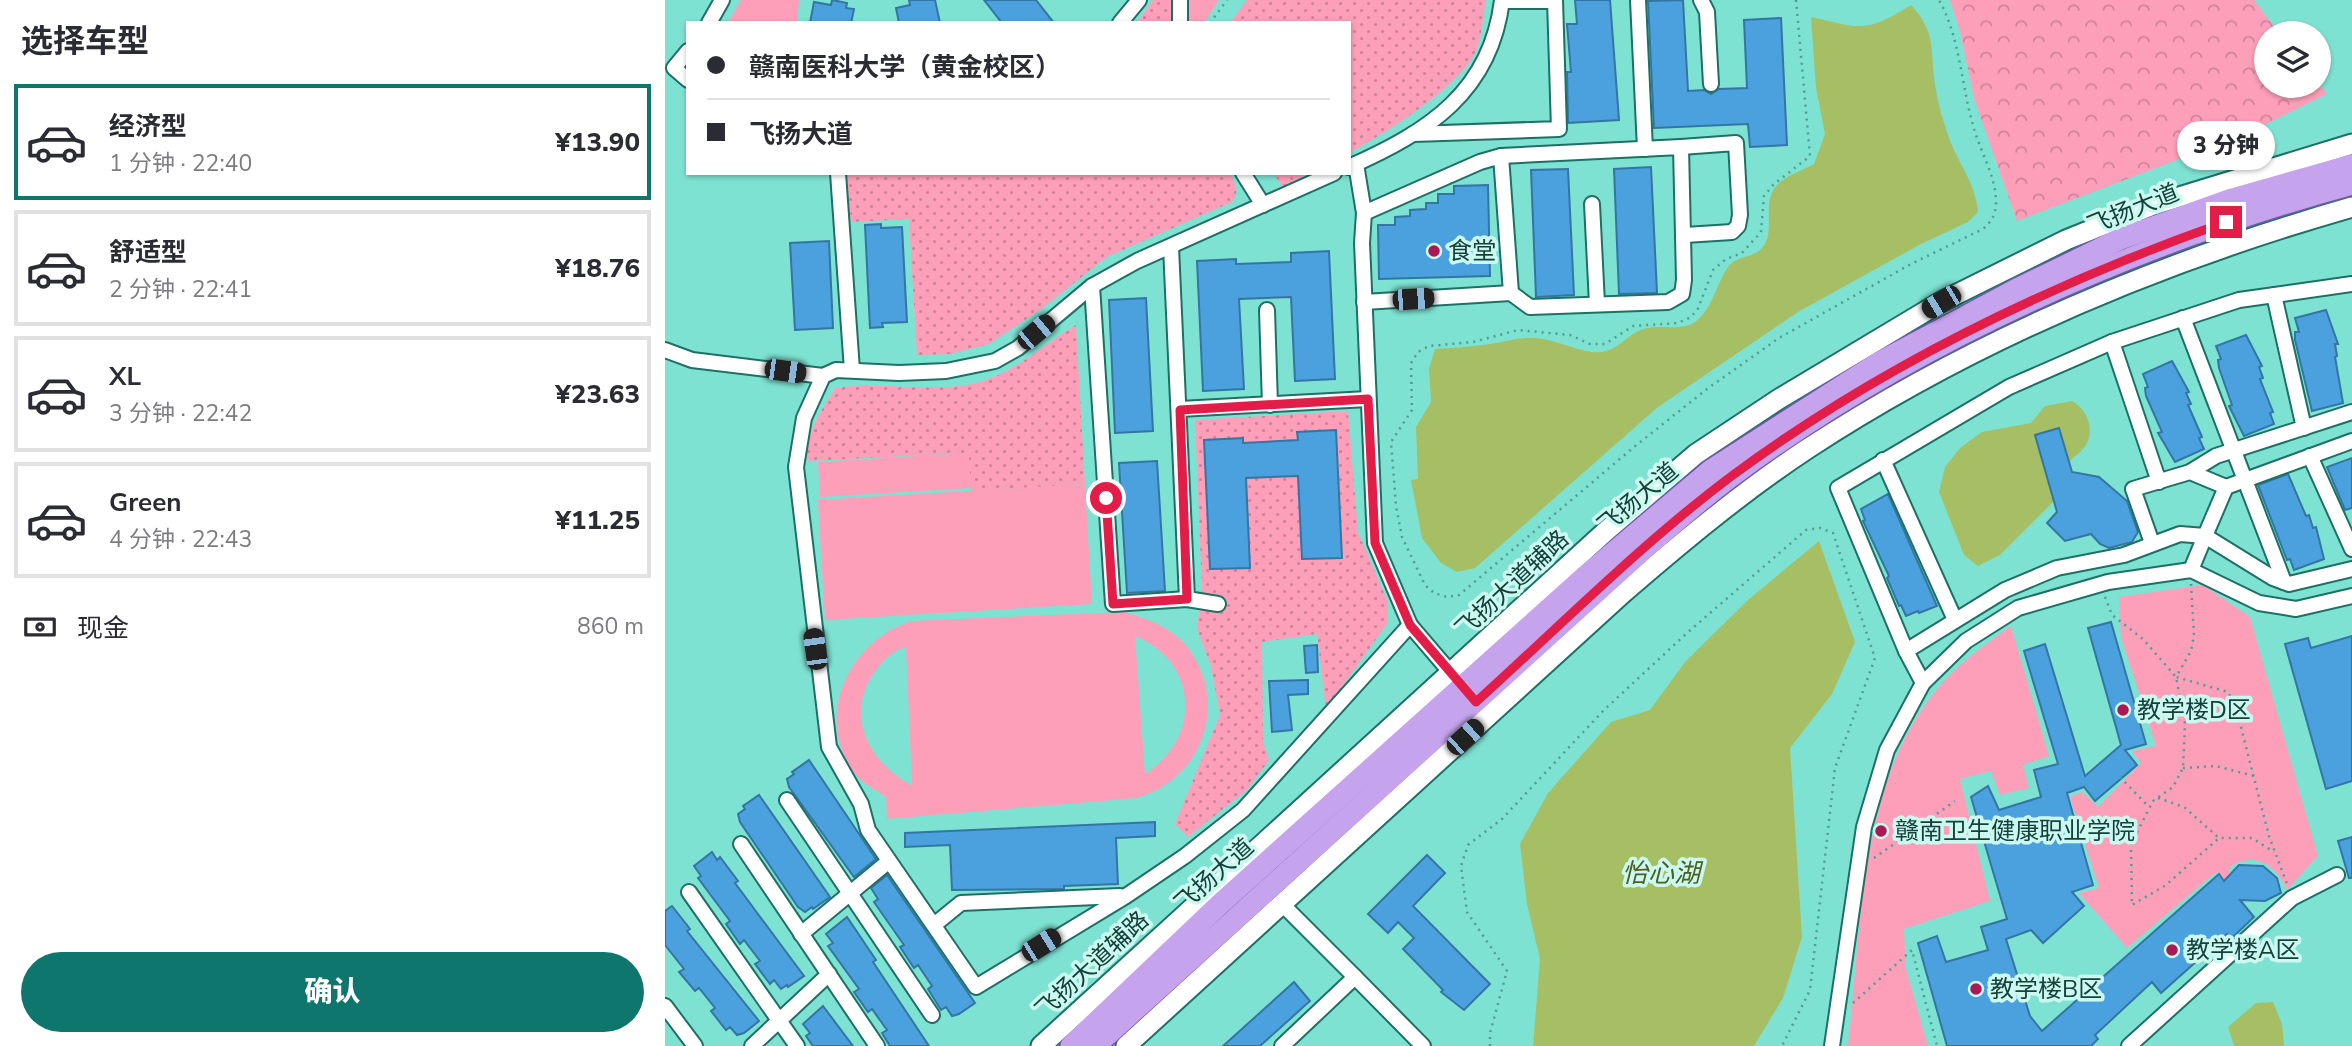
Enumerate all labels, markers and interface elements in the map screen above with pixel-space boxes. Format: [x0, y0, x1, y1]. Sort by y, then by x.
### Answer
text: 选择车型 [21, 20, 149, 63]
map controls [2254, 21, 2331, 98]
button: layers [2254, 21, 2331, 98]
text: 赣南医科大学（黄金校区） [749, 50, 1061, 85]
text: 经济型 [109, 109, 187, 144]
icon: car [25, 111, 88, 174]
text: 飞扬大道 [749, 117, 853, 152]
callout: 3 分钟 [2177, 120, 2275, 170]
text: ¥13.90 [555, 125, 640, 160]
text: 3 分钟 [2193, 130, 2259, 161]
text: 1 分钟 · 22:40 [109, 148, 252, 179]
street label: 飞扬大道 [2083, 176, 2183, 242]
route end [2210, 206, 2242, 238]
text: 舒适型 [109, 235, 187, 270]
place label: 食堂 [1448, 235, 1496, 267]
icon: car [25, 237, 88, 300]
marker: 食堂 [1426, 243, 1442, 259]
text: ¥18.76 [555, 251, 640, 286]
text: 2 分钟 · 22:41 [109, 274, 252, 305]
car [1918, 282, 1965, 322]
car [1392, 287, 1435, 311]
car [1014, 310, 1059, 354]
car [763, 358, 808, 384]
text: XL [109, 359, 141, 394]
icon: car [25, 363, 88, 426]
text: ¥23.63 [555, 377, 640, 412]
text: 3 分钟 · 22:42 [109, 398, 252, 429]
street label: 飞扬大道 [1591, 455, 1685, 541]
route start [1090, 482, 1122, 514]
text: Green [109, 485, 182, 520]
icon: car [25, 489, 88, 552]
text: ¥11.25 [555, 503, 640, 538]
street label: 飞扬大道辅路 [1448, 523, 1576, 645]
text: 4 分钟 · 22:43 [109, 524, 252, 555]
icon: cash [21, 608, 59, 646]
text: 现金 [77, 611, 129, 646]
text: 860 m [577, 611, 644, 642]
car [802, 627, 829, 671]
place label: 教学楼D区 [2137, 694, 2251, 726]
marker: 教学楼D区 [2115, 702, 2131, 718]
car [1443, 715, 1488, 759]
place label: 赣南卫生健康职业学院 [1895, 815, 2135, 847]
marker: 赣南卫生健康职业学院 [1873, 823, 1889, 839]
street label: 飞扬大道 [1168, 831, 1260, 919]
water label: 怡心湖 [1622, 856, 1704, 891]
street label: 飞扬大道辅路 [1028, 904, 1156, 1026]
car [1018, 925, 1065, 965]
place label: 教学楼A区 [2186, 934, 2300, 966]
marker: 教学楼A区 [2164, 942, 2180, 958]
button: 确认 [21, 952, 644, 1032]
place label: 教学楼B区 [1990, 973, 2102, 1005]
marker: 教学楼B区 [1968, 981, 1984, 997]

